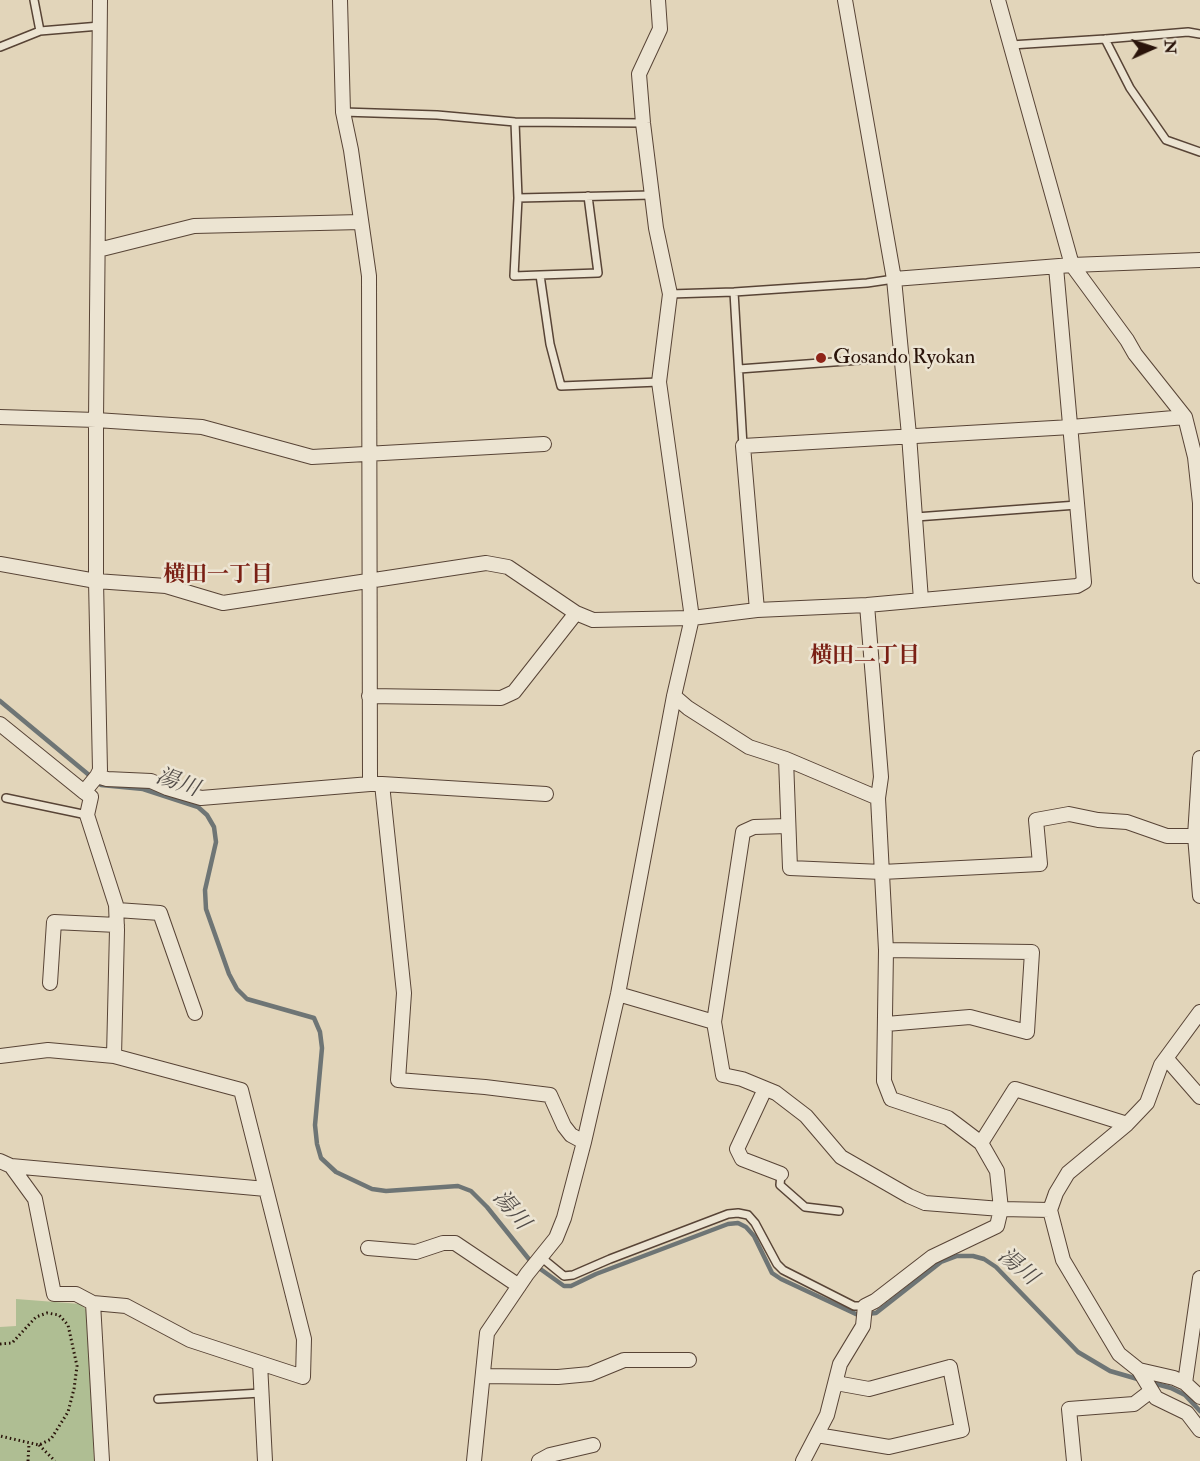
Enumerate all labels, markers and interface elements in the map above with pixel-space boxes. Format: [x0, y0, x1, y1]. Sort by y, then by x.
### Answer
north arrow [1122, 18, 1182, 78]
text: N [1160, 39, 1180, 55]
place label: Gosando Ryokan [833, 345, 975, 371]
marker: Gosando Ryokan [814, 351, 828, 365]
district label: 横田一丁目 [163, 563, 273, 589]
district label: 横田二丁目 [810, 644, 920, 670]
water label: 湯川 [152, 764, 202, 804]
water label: 湯川 [486, 1186, 534, 1236]
water label: 湯川 [992, 1244, 1042, 1292]

